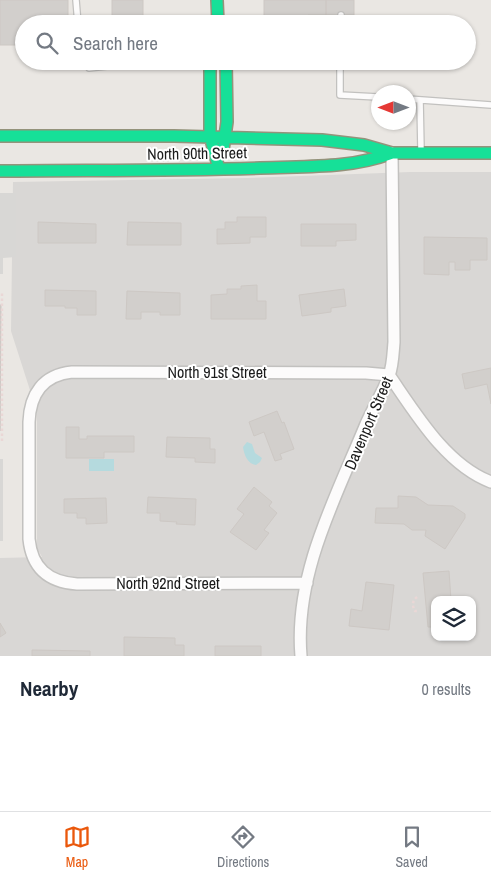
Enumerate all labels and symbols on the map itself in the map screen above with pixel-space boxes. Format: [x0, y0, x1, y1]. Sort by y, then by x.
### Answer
north arrow [371, 85, 416, 130]
street label: North 90th Street [147, 141, 247, 165]
street label: North 91st Street [167, 361, 267, 383]
street label: Davenport Street [338, 373, 398, 473]
street label: North 92nd Street [116, 572, 220, 594]

